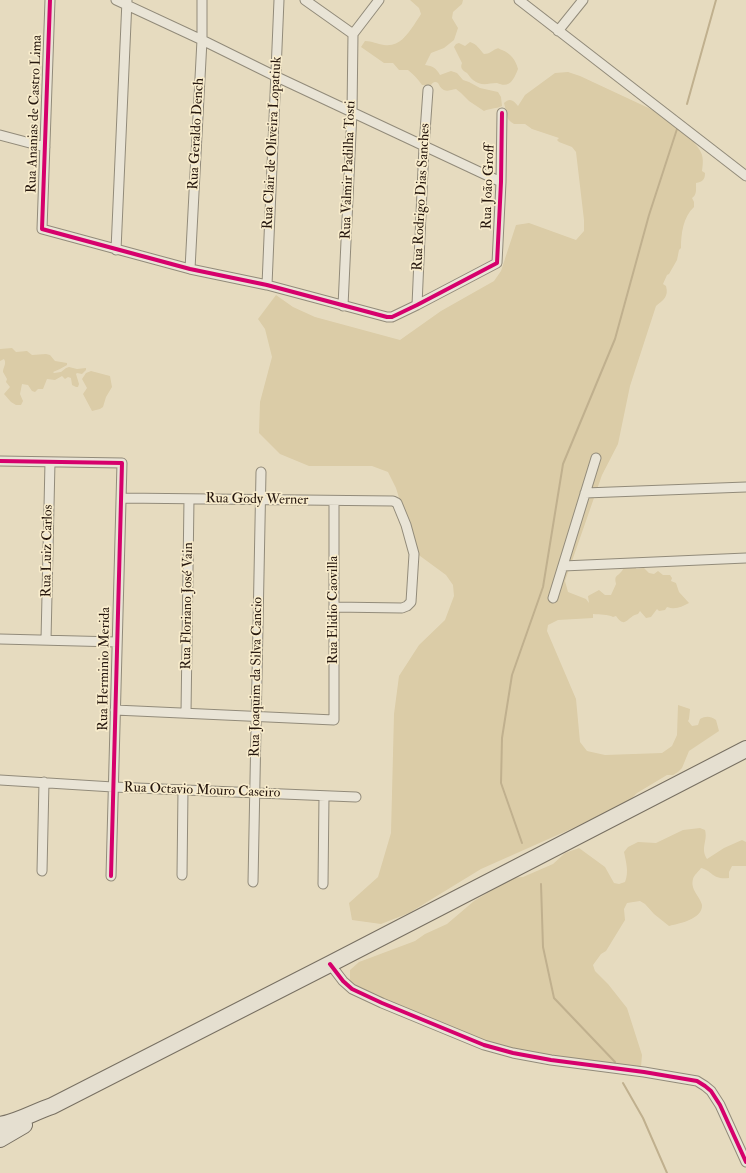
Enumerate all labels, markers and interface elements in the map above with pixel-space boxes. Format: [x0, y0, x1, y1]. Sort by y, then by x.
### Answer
street label: Rua Ananias de Castro Lima [24, 35, 46, 193]
street label: Rua Clair de Oliveira Lopatiuk [260, 56, 286, 230]
street label: Rua Geraldo Dench [186, 78, 208, 190]
street label: Rua Valmir Padilha Tosti [338, 100, 360, 240]
street label: Rua Rodrigo Dias Sanches [410, 123, 434, 271]
street label: Rua João Groff [479, 144, 499, 230]
street label: Rua Gody Werner [206, 491, 308, 509]
street label: Rua Luiz Carlos [39, 504, 57, 598]
street label: Rua Floriano José Vain [178, 542, 198, 670]
street label: Rua Elidio Caovilla [326, 556, 342, 664]
street label: Rua Joaquim da Silva Cancio [247, 597, 267, 757]
street label: Rua Herminio Merida [96, 607, 114, 731]
street label: Rua Octavio Mouro Caseiro [123, 780, 281, 802]

